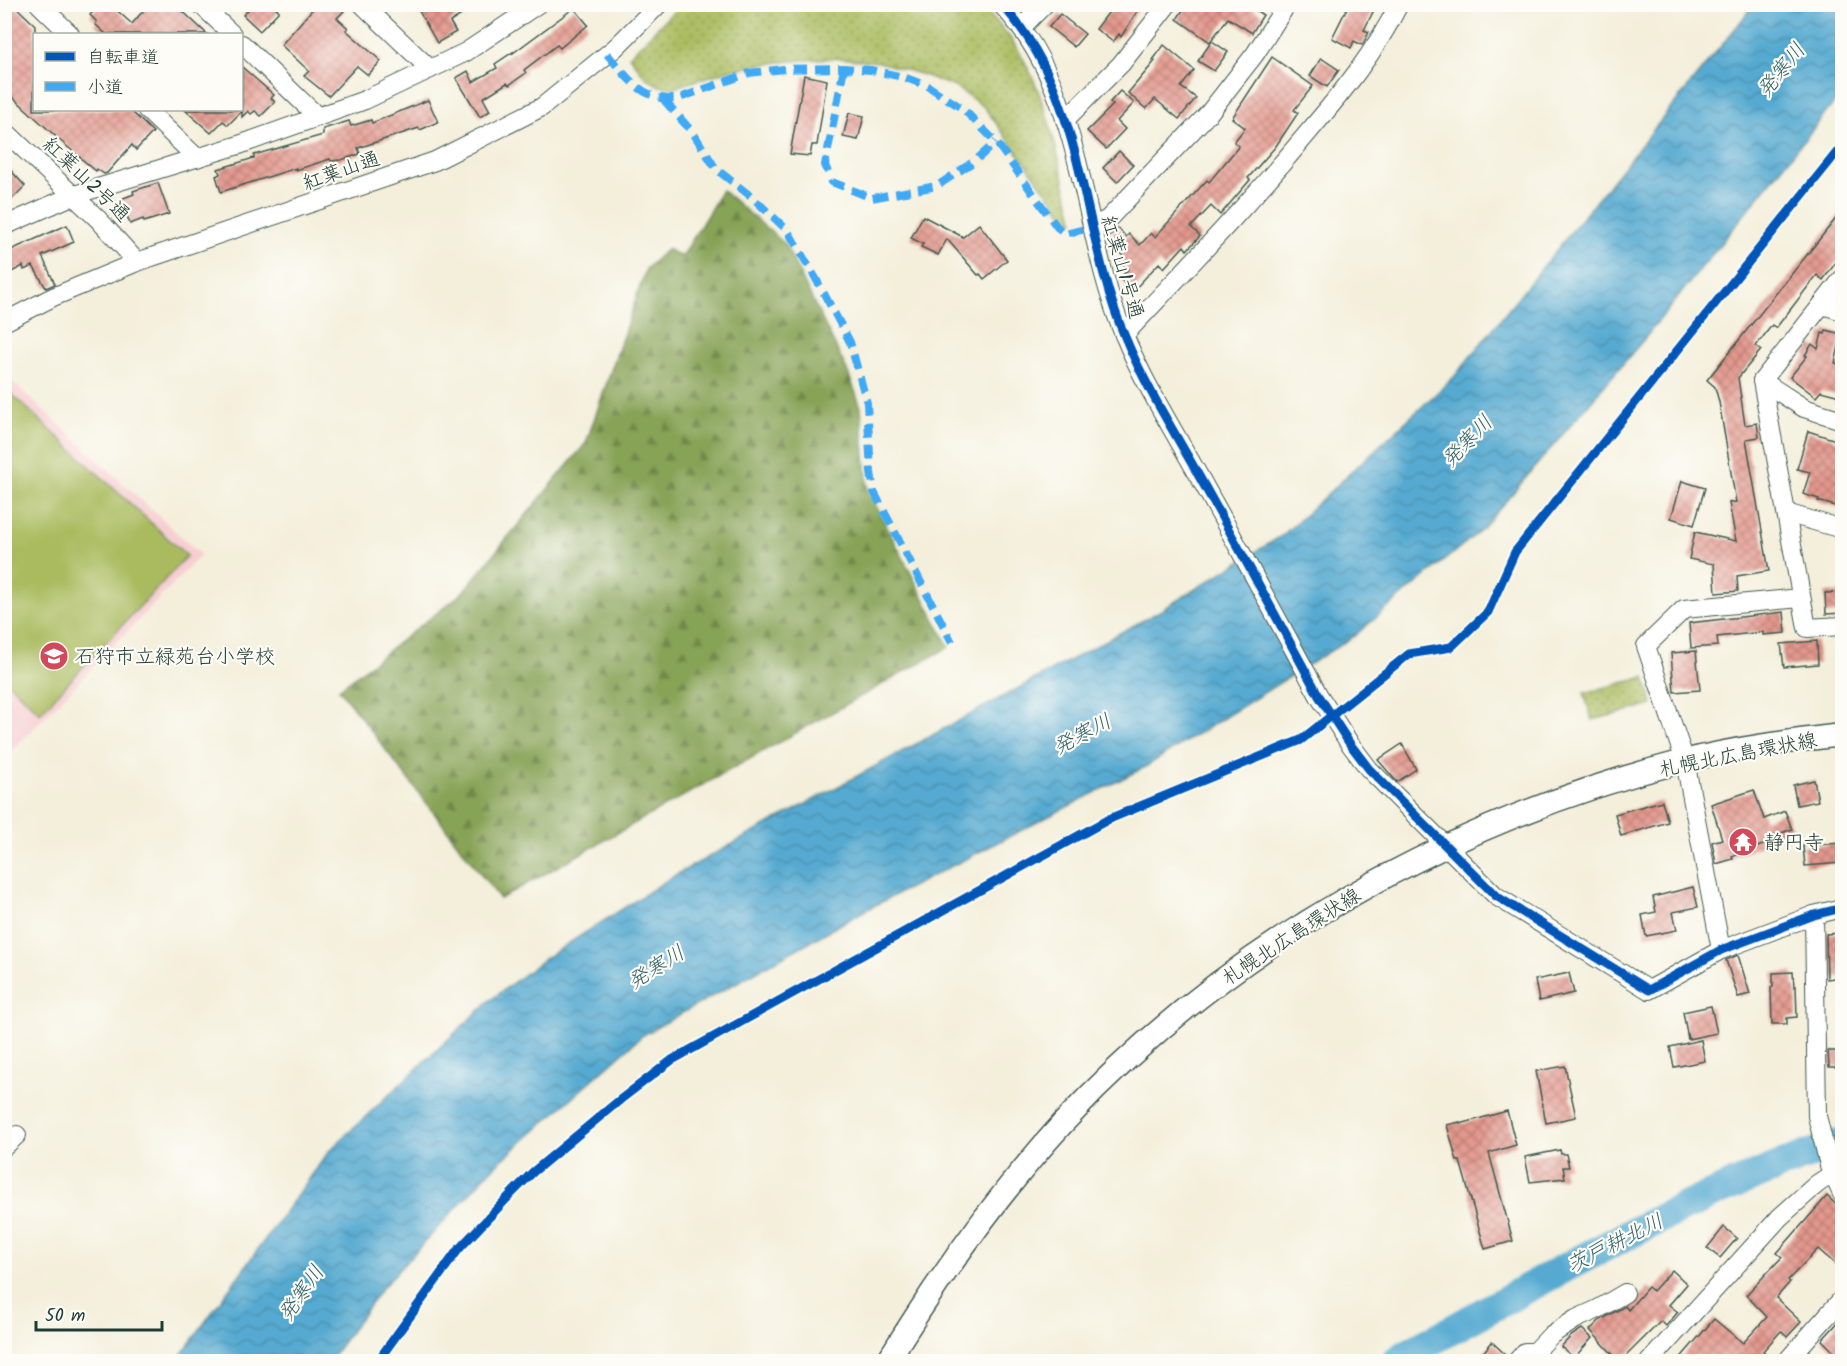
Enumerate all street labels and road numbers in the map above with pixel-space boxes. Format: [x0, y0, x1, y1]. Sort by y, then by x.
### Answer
street label: 紅葉山2号通 [34, 130, 137, 231]
street label: 紅葉山通 [299, 144, 385, 200]
street label: 紅葉山1号通 [1091, 212, 1151, 323]
street label: 札幌北広島環状線 [1657, 725, 1820, 787]
street label: 札幌北広島環状線 [1216, 881, 1368, 995]

